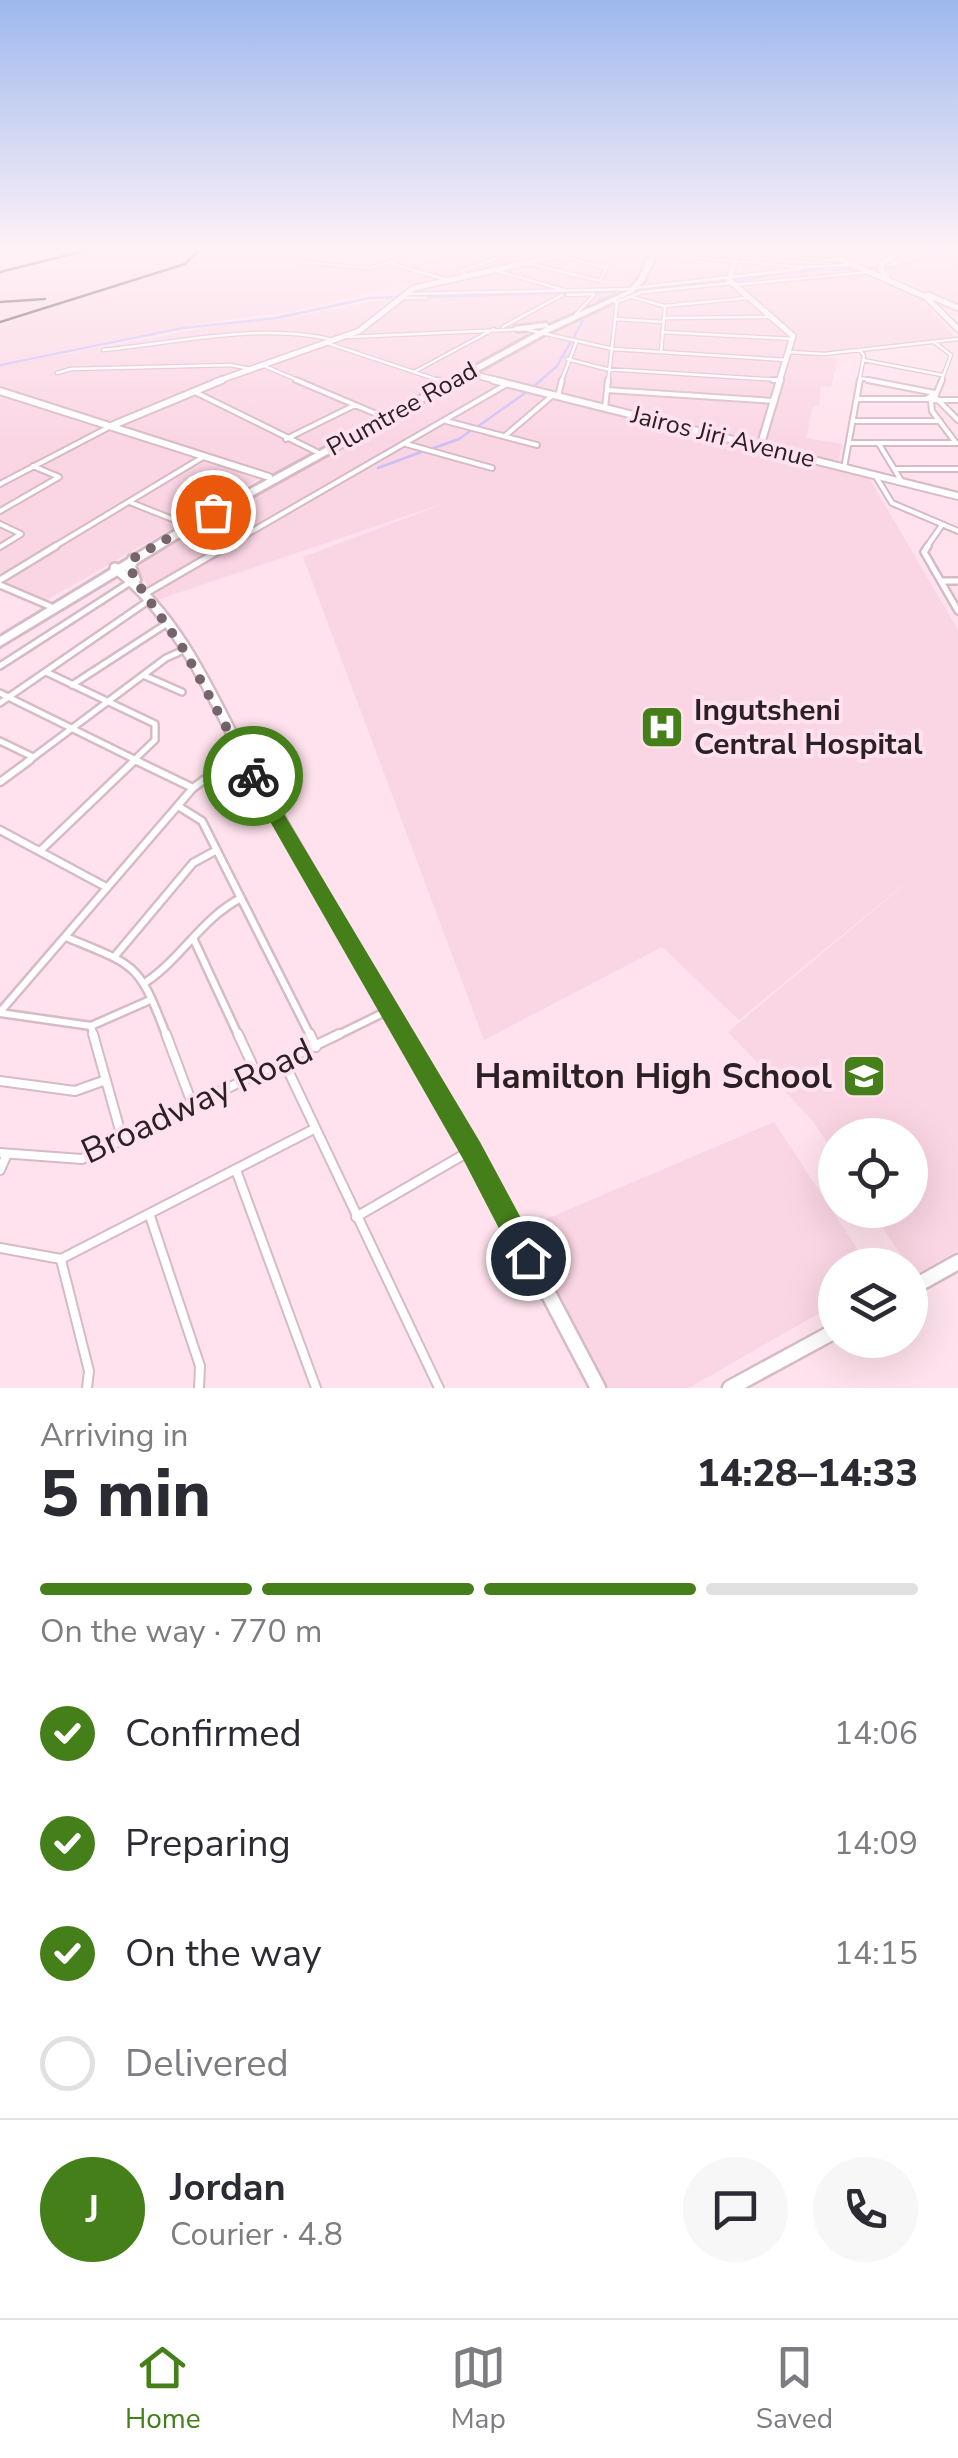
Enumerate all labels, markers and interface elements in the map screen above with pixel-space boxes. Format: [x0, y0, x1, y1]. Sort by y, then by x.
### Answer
street label: Plumtree Road [321, 354, 483, 464]
street label: Jairos Jiri Avenue [626, 397, 819, 476]
pin [171, 470, 256, 555]
icon: bag [186, 485, 241, 540]
place label: Ingutsheni Central Hospital [694, 690, 923, 765]
hospital icon: Ingutsheni Central Hospital [639, 704, 685, 750]
courier [203, 726, 303, 826]
icon: bike [226, 749, 281, 804]
street label: Broadway Road [74, 1027, 320, 1175]
place label: Hamilton High School [475, 1053, 832, 1100]
school or university icon: Hamilton High School [841, 1053, 887, 1099]
map controls [818, 1118, 928, 1358]
button: locate [818, 1118, 928, 1228]
pin [486, 1216, 571, 1301]
icon: home [501, 1231, 556, 1286]
button: layers [818, 1248, 928, 1358]
text: Arriving in [40, 1414, 188, 1457]
text: 14:28–14:33 [697, 1448, 918, 1499]
text: 5 min [40, 1450, 211, 1539]
text: On the way · 770 m [40, 1610, 322, 1653]
icon: check [40, 1706, 95, 1761]
text: Confirmed [125, 1708, 302, 1759]
text: 14:06 [834, 1712, 918, 1755]
icon: check [40, 1816, 95, 1871]
text: Preparing [125, 1818, 291, 1869]
text: 14:09 [834, 1822, 918, 1865]
icon: check [40, 1926, 95, 1981]
text: On the way [125, 1928, 321, 1979]
text: 14:15 [834, 1932, 918, 1975]
text: Delivered [125, 2038, 289, 2089]
button: chat [683, 2157, 788, 2262]
button: phone [813, 2157, 918, 2262]
text: Jordan [170, 2162, 286, 2213]
text: J [86, 2184, 99, 2235]
text: Courier · 4.8 [170, 2213, 343, 2256]
tab: Home [125, 2340, 201, 2438]
tab: Map [451, 2340, 506, 2438]
tab: Saved [756, 2340, 833, 2438]

